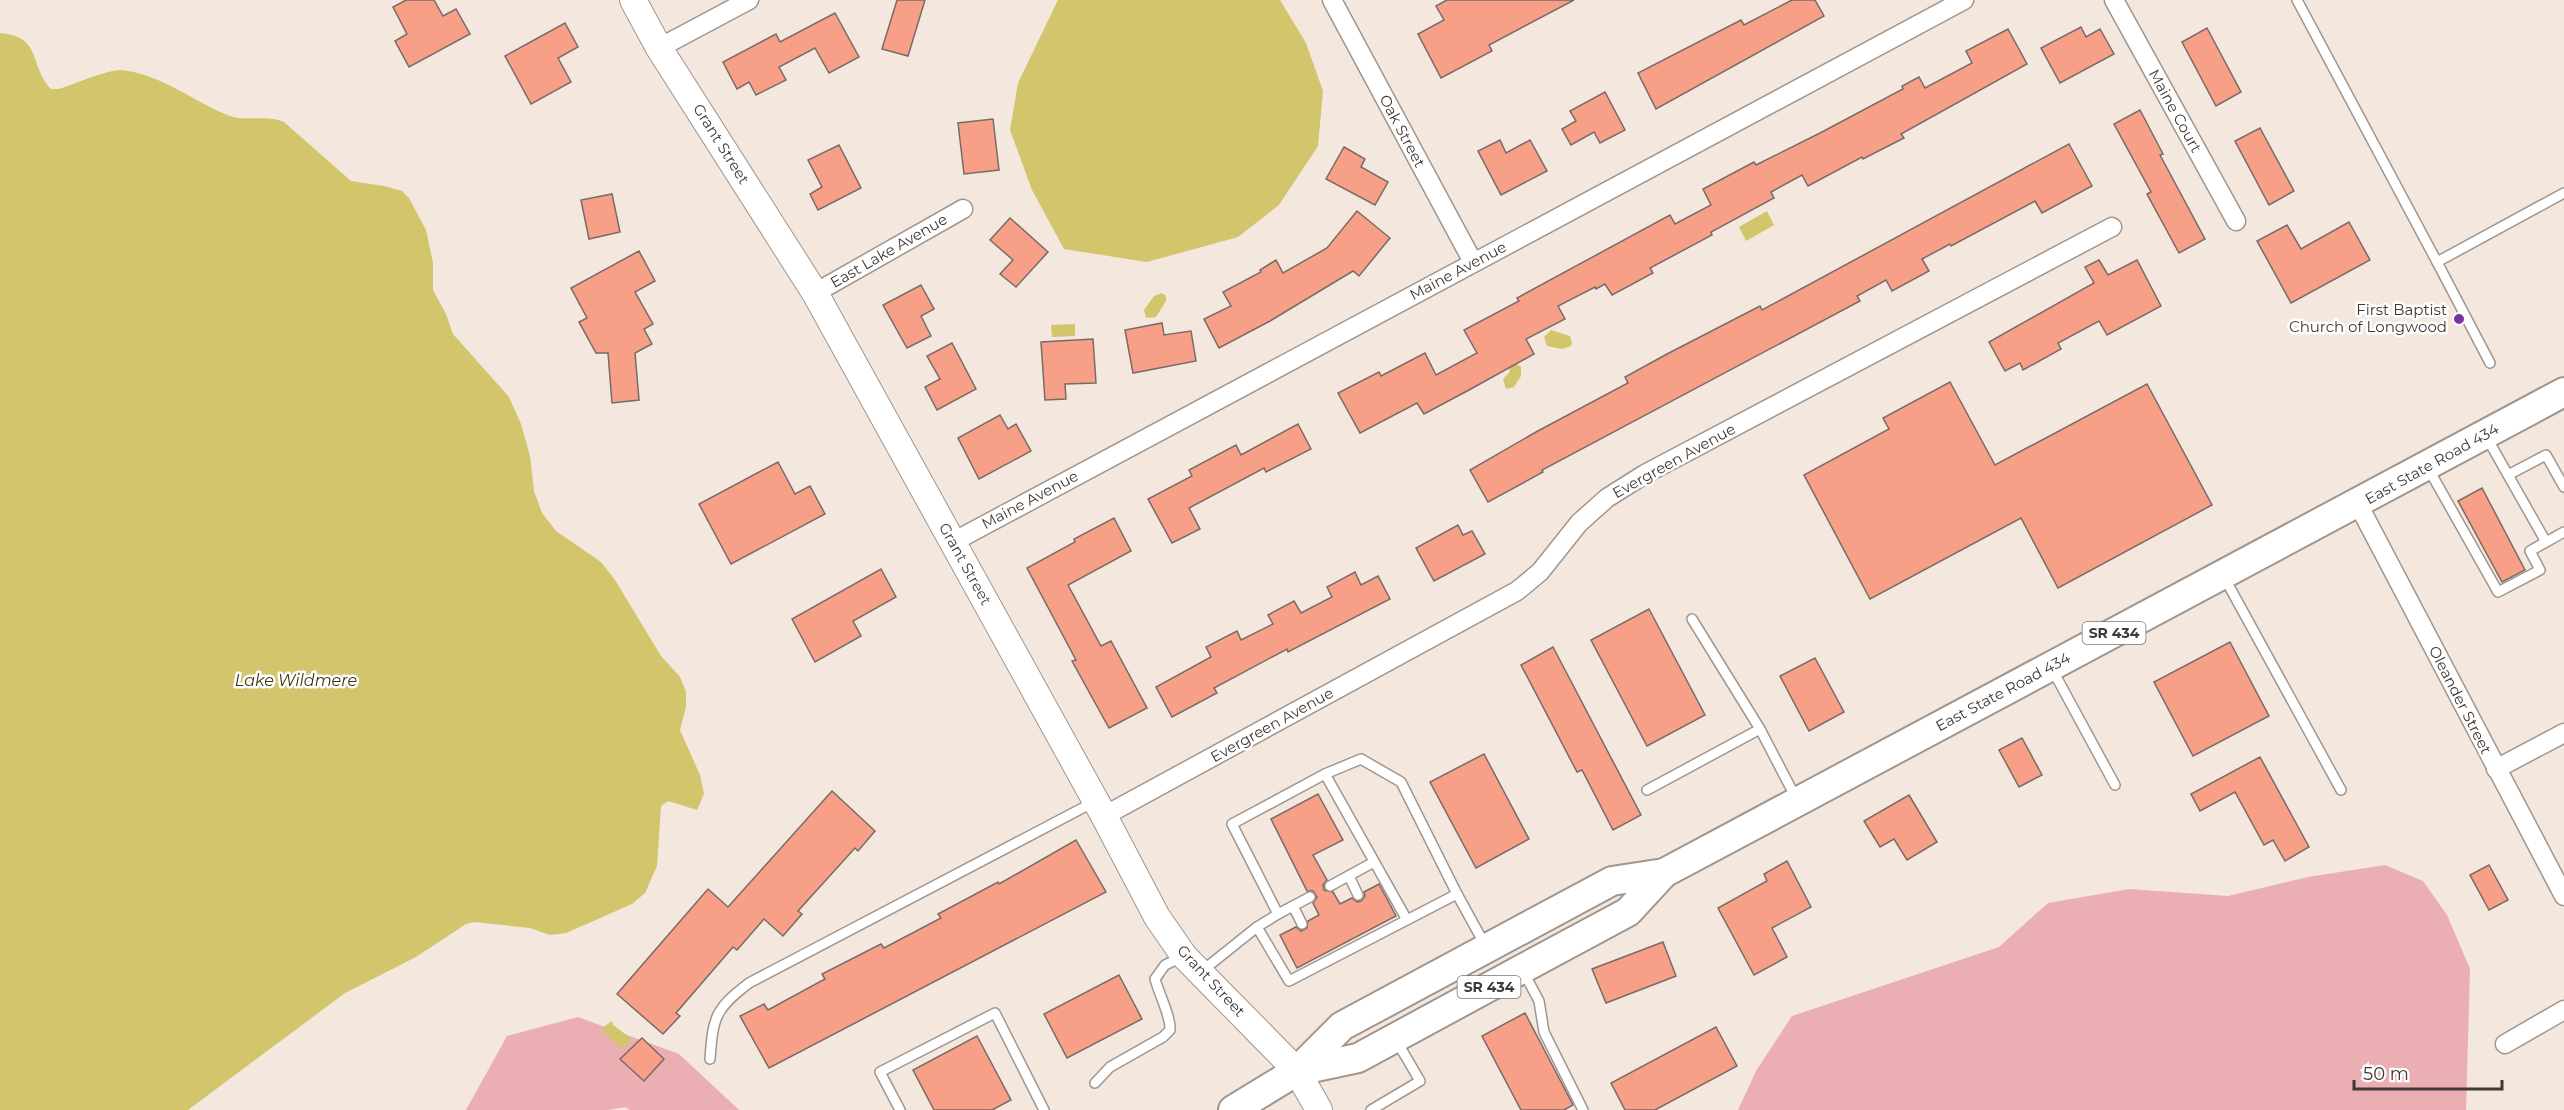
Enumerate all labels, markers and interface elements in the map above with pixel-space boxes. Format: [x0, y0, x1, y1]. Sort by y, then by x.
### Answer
street label: Maine Court [2145, 66, 2206, 156]
street label: Oak Street [1375, 91, 1430, 170]
street label: Grant Street [689, 100, 754, 188]
street label: East Lake Avenue [827, 209, 951, 292]
street label: Maine Avenue [1406, 237, 1509, 304]
place label: First Baptist Church of Longwood [2289, 300, 2447, 336]
marker: First Baptist Church of Longwood [2452, 312, 2466, 326]
street label: Evergreen Avenue [1609, 419, 1739, 502]
street label: East State Road 434 [2362, 419, 2502, 508]
street label: Maine Avenue [978, 466, 1081, 533]
street label: Grant Street [935, 519, 996, 608]
road number: SR 434 [2082, 622, 2146, 644]
street label: Oleander Street [2425, 642, 2496, 757]
street label: East State Road 434 [1932, 648, 2074, 735]
water label: Lake Wildmere [235, 671, 357, 690]
street label: Evergreen Avenue [1207, 683, 1337, 766]
street label: Grant Street [1173, 941, 1249, 1021]
road number: SR 434 [1458, 976, 1520, 998]
scale bar [2354, 1053, 2502, 1091]
text: 50 m [2363, 1063, 2409, 1085]

